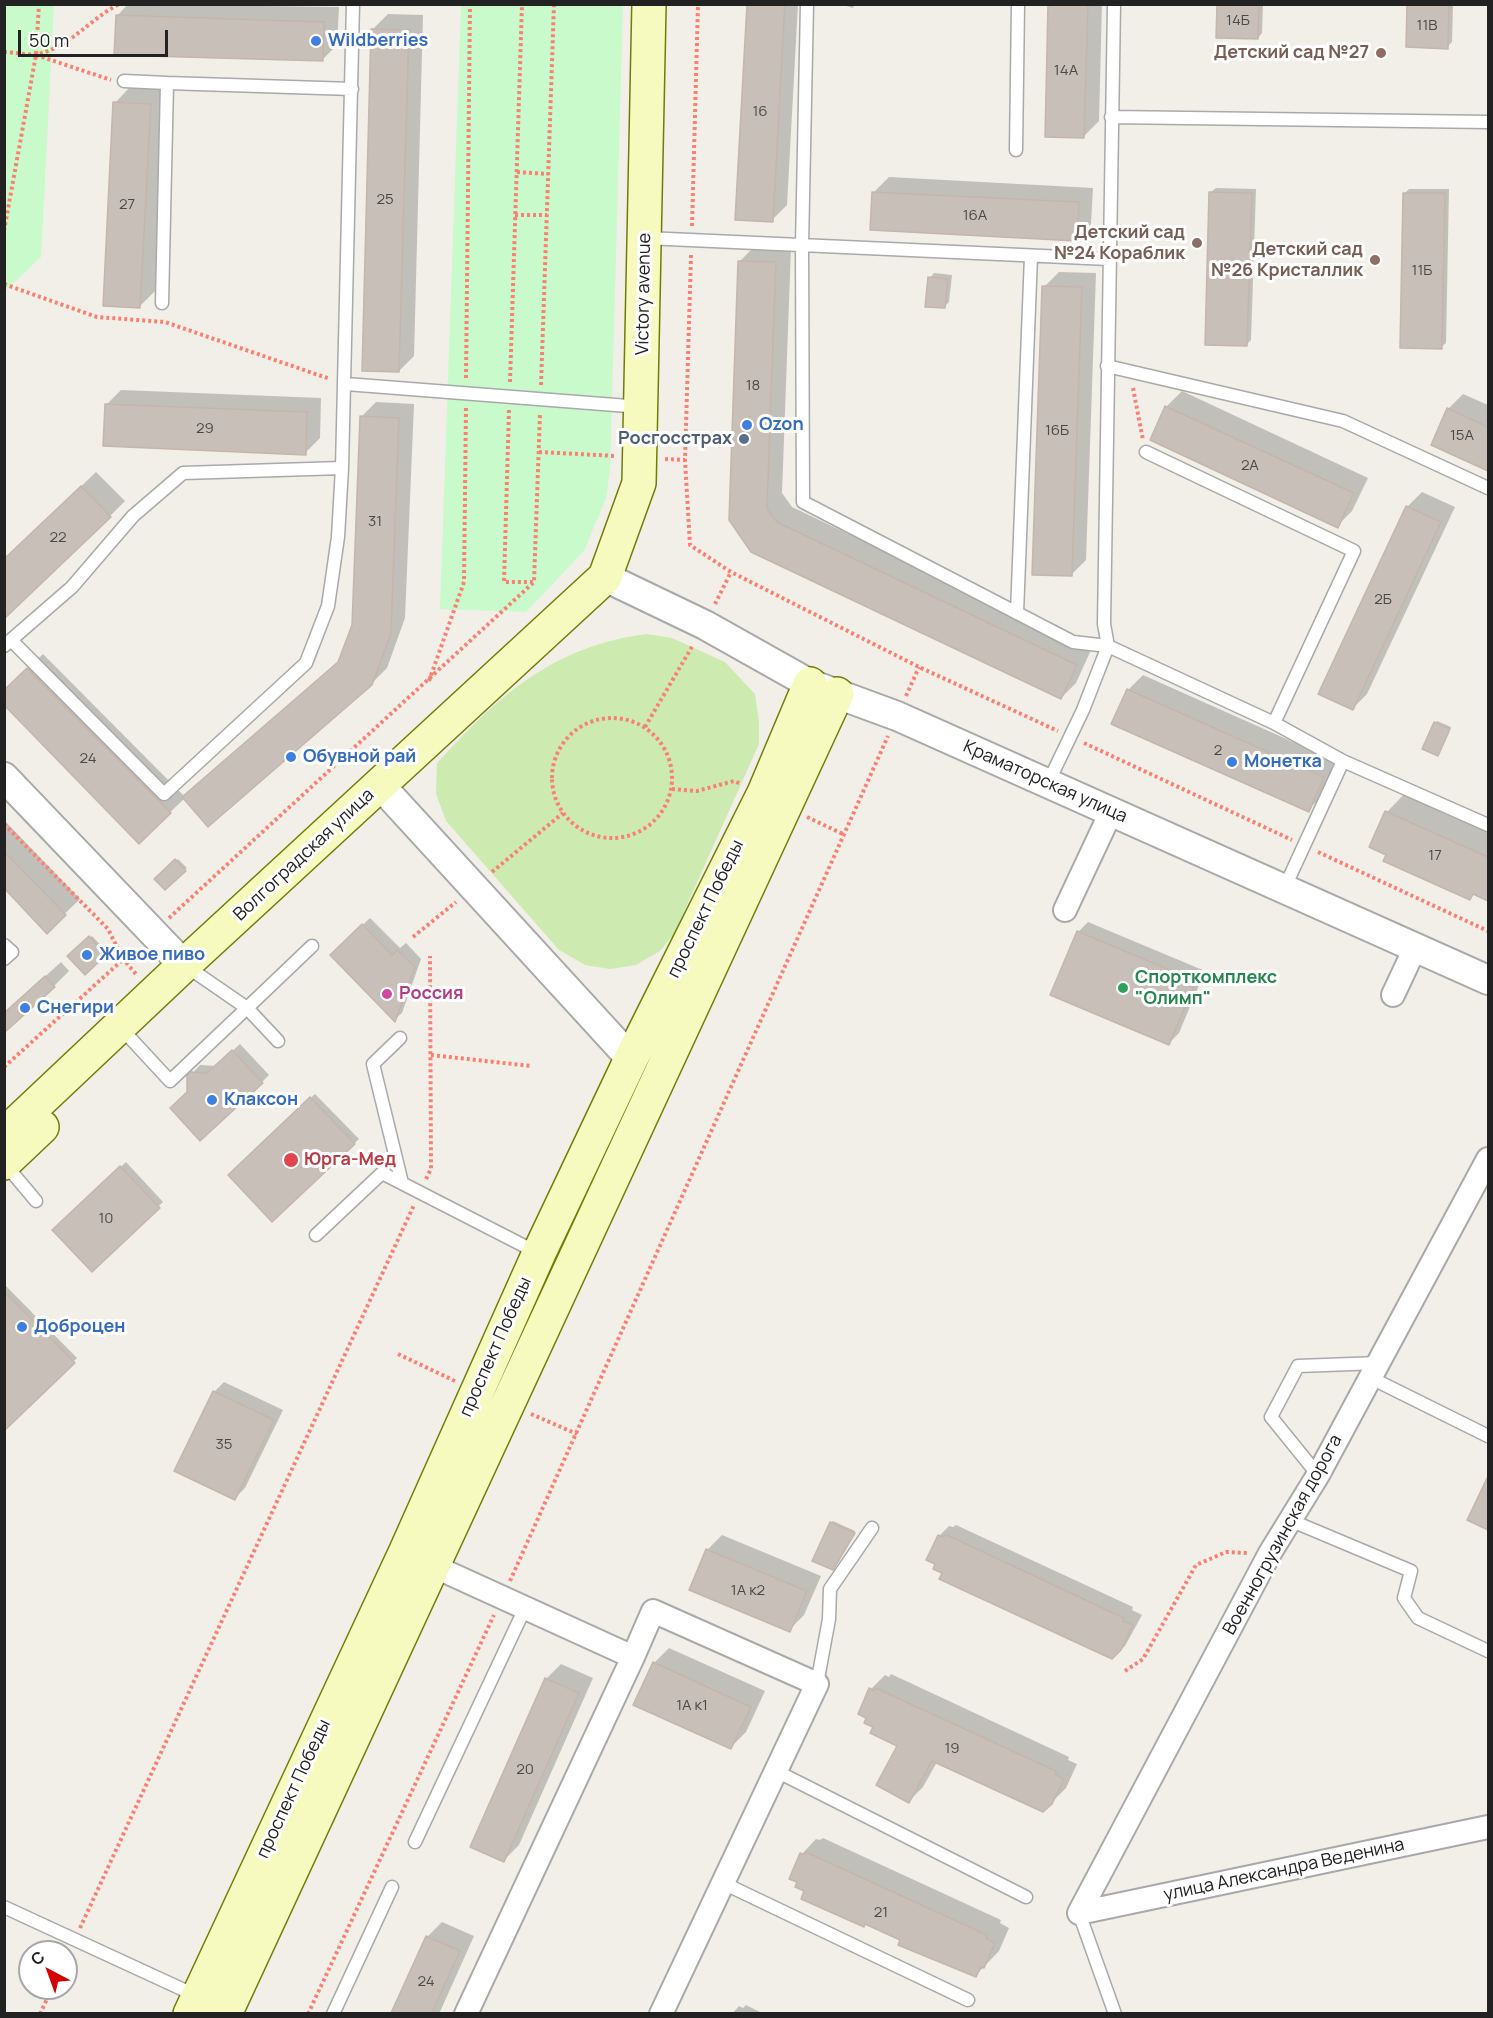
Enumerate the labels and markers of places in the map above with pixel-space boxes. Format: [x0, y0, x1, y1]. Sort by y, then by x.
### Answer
place label: Wildberries [328, 30, 428, 52]
marker: Wildberries [309, 34, 323, 48]
place label: Детский сад №27 [1214, 42, 1369, 64]
marker: Детский сад №27 [1374, 46, 1388, 60]
place label: Детский сад №24 Кораблик [1054, 222, 1185, 264]
marker: Детский сад №24 Кораблик [1190, 236, 1204, 250]
place label: Детский сад №26 Кристаллик [1211, 239, 1363, 282]
marker: Детский сад №26 Кристаллик [1368, 253, 1382, 267]
place label: Ozon [759, 414, 804, 436]
marker: Ozon [740, 418, 754, 432]
place label: Росгосстрах [618, 428, 732, 450]
marker: Росгосстрах [737, 432, 751, 446]
place label: Обувной рай [303, 746, 416, 768]
marker: Обувной рай [284, 750, 298, 764]
place label: Монетка [1244, 751, 1322, 773]
marker: Монетка [1225, 755, 1239, 769]
place label: Живое пиво [99, 944, 205, 966]
marker: Живое пиво [80, 948, 94, 962]
place label: Спорткомплекс "Олимп" [1135, 967, 1277, 1010]
marker: Спорткомплекс "Олимп" [1116, 981, 1130, 995]
place label: Россия [399, 983, 464, 1005]
marker: Россия [380, 987, 394, 1001]
place label: Снегири [37, 997, 114, 1019]
marker: Снегири [18, 1001, 32, 1015]
place label: Клаксон [224, 1089, 298, 1111]
marker: Клаксон [205, 1093, 219, 1107]
place label: Юрга-Мед [304, 1149, 396, 1171]
marker: Юрга-Мед [282, 1151, 300, 1169]
place label: Доброцен [34, 1316, 125, 1338]
marker: Доброцен [15, 1320, 29, 1334]

